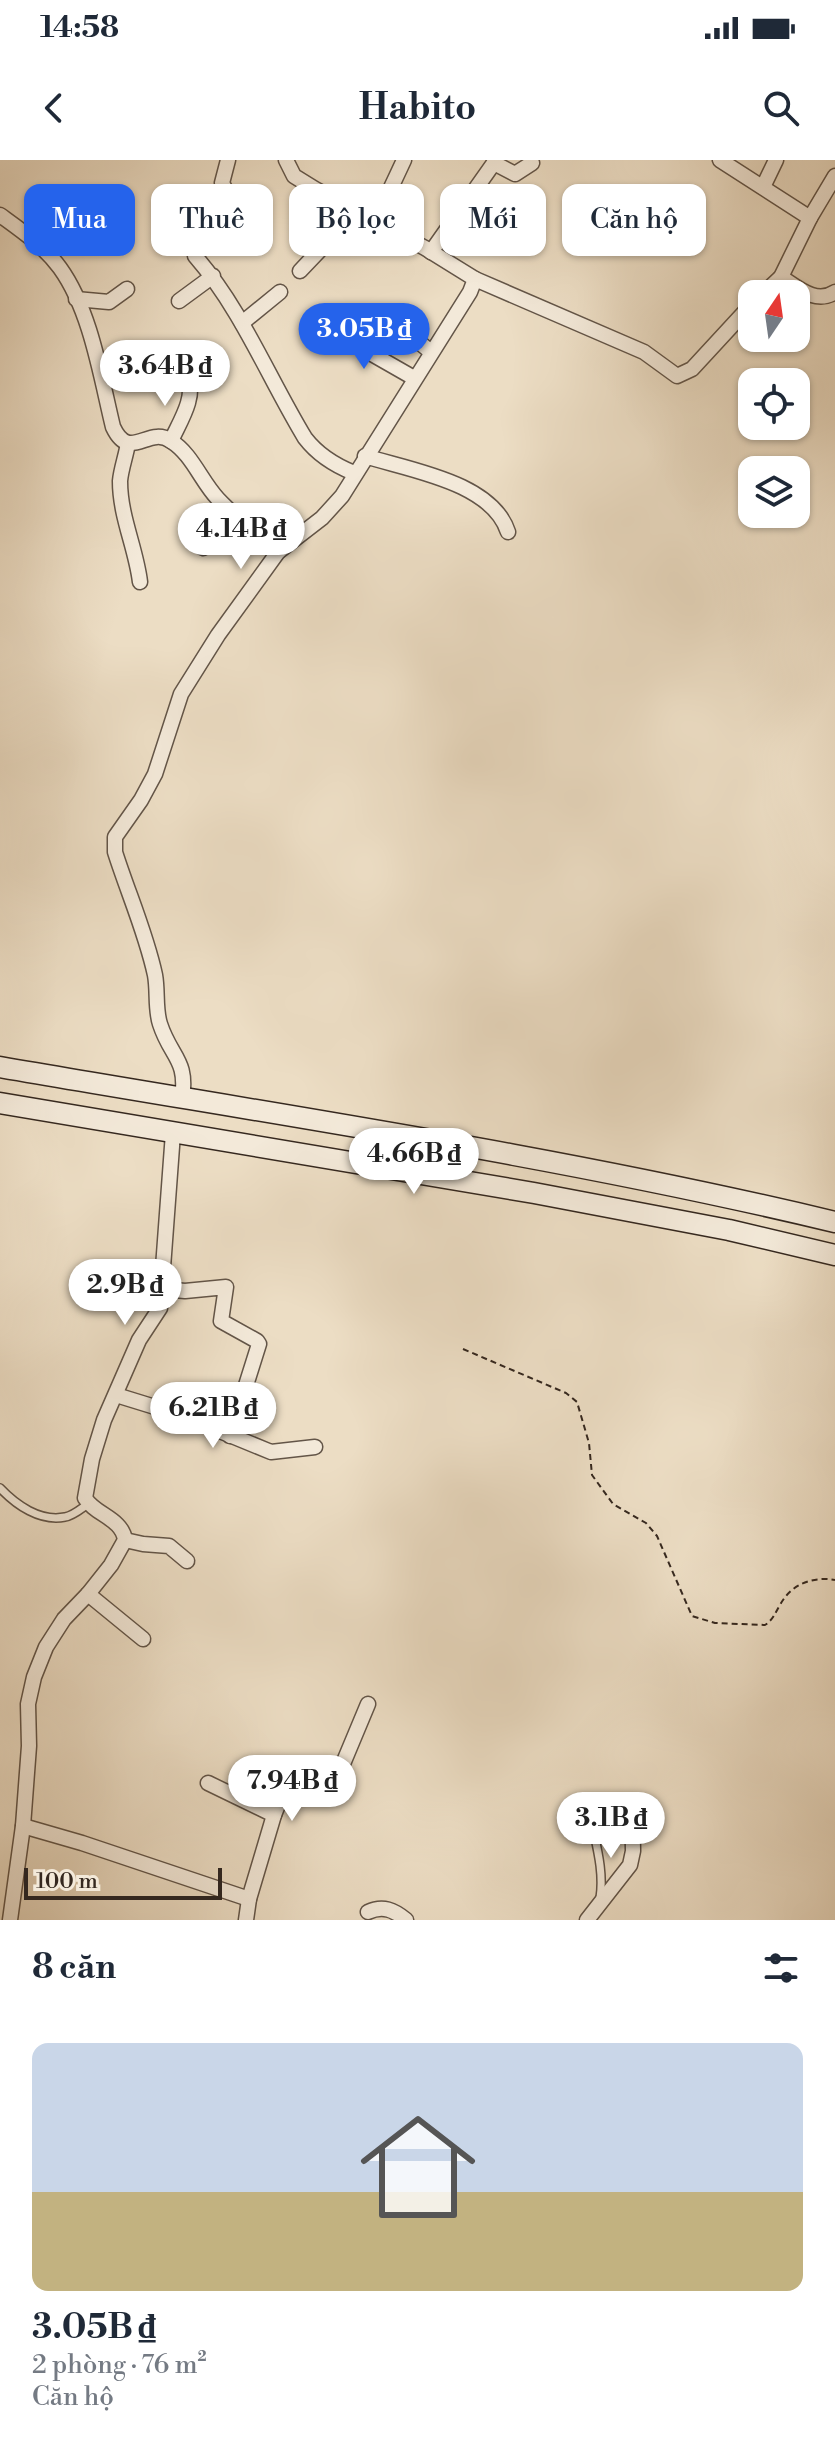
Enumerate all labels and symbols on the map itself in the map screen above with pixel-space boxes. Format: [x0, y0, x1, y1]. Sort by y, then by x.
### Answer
north arrow [738, 280, 810, 352]
pin: 3.05B ₫ [290, 303, 438, 371]
pin: 3.64B ₫ [91, 340, 239, 408]
pin: 4.14B ₫ [167, 503, 315, 571]
pin: 4.66B ₫ [340, 1128, 488, 1196]
pin: 2.9B ₫ [60, 1259, 190, 1327]
pin: 6.21B ₫ [139, 1382, 287, 1450]
pin: 7.94B ₫ [218, 1755, 366, 1823]
pin: 3.1B ₫ [546, 1792, 676, 1860]
scale bar [24, 1864, 222, 1900]

